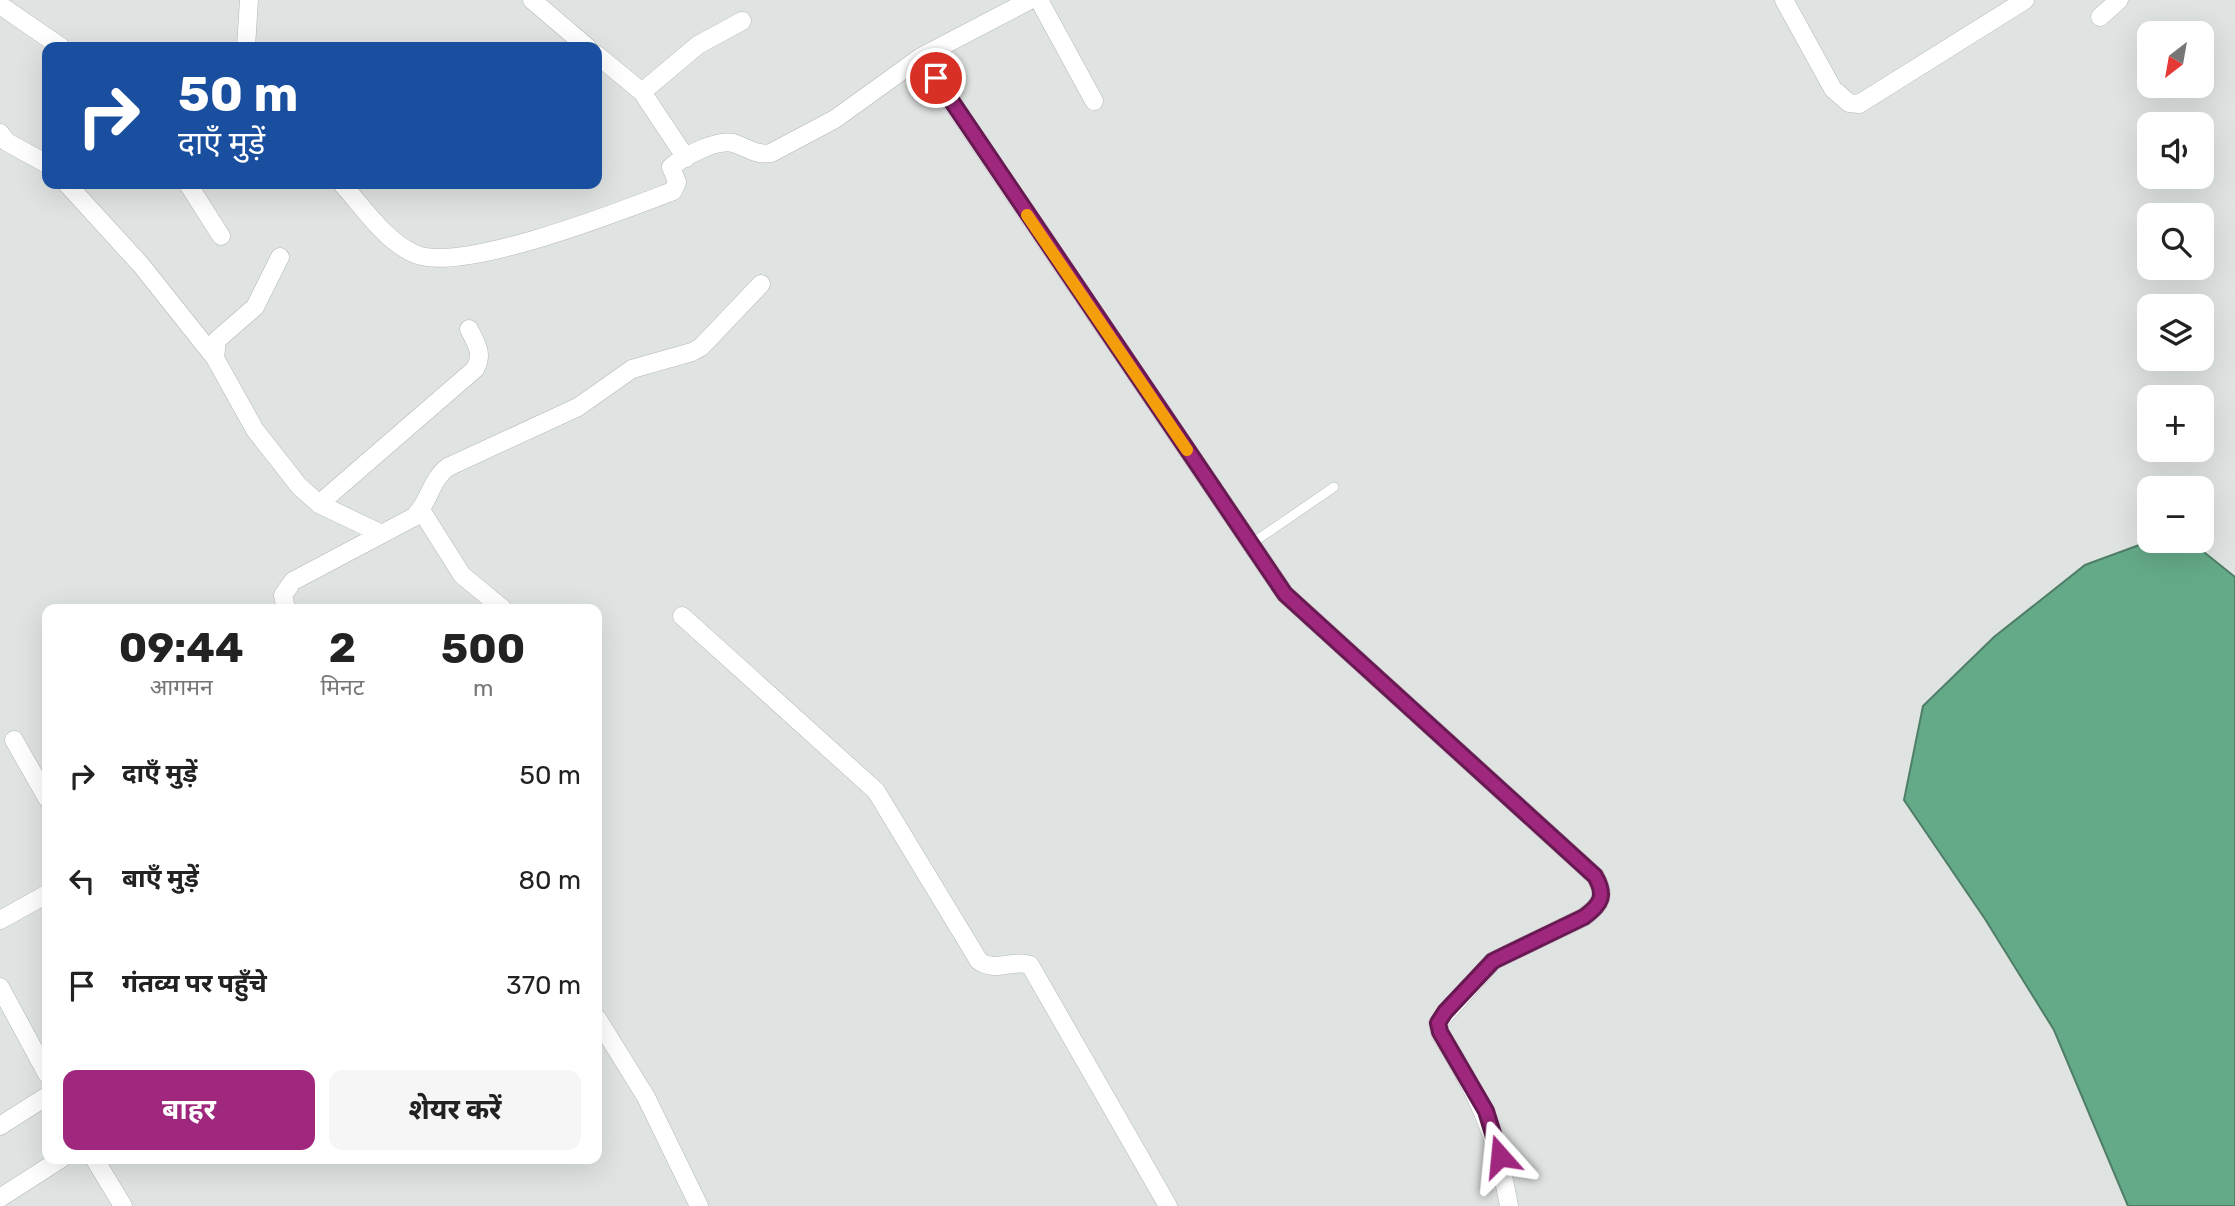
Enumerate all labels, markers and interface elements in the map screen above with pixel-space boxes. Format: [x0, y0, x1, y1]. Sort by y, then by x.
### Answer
north arrow [2137, 21, 2214, 98]
map controls [2137, 21, 2214, 553]
pin [906, 48, 966, 108]
icon: arrive [917, 59, 955, 97]
text: 50 m [178, 65, 298, 123]
icon: right [63, 70, 154, 161]
button: sound [2137, 112, 2214, 189]
text: दाएँ मुड़ें [178, 124, 265, 162]
button: search [2137, 203, 2214, 280]
button: layers [2137, 294, 2214, 371]
button: + [2137, 385, 2214, 462]
button: − [2137, 476, 2214, 553]
text: 09:44 [119, 623, 244, 673]
text: 2 [329, 623, 356, 673]
text: 500 [441, 624, 525, 674]
text: आगमन [150, 673, 213, 701]
text: मिनट [320, 673, 364, 701]
text: m [473, 674, 493, 702]
icon: right [63, 757, 101, 795]
text: दाएँ मुड़ें [122, 758, 197, 789]
text: 50 m [520, 760, 581, 791]
icon: left [63, 862, 101, 900]
text: बाएँ मुड़ें [122, 863, 199, 894]
text: 80 m [518, 865, 581, 896]
icon: arrive [63, 967, 101, 1005]
text: गंतव्य पर पहुँचे [122, 968, 267, 999]
text: 370 m [506, 970, 581, 1001]
button: बाहर [63, 1070, 315, 1150]
button: शेयर करें [329, 1070, 581, 1150]
position arrow [1463, 1119, 1537, 1193]

